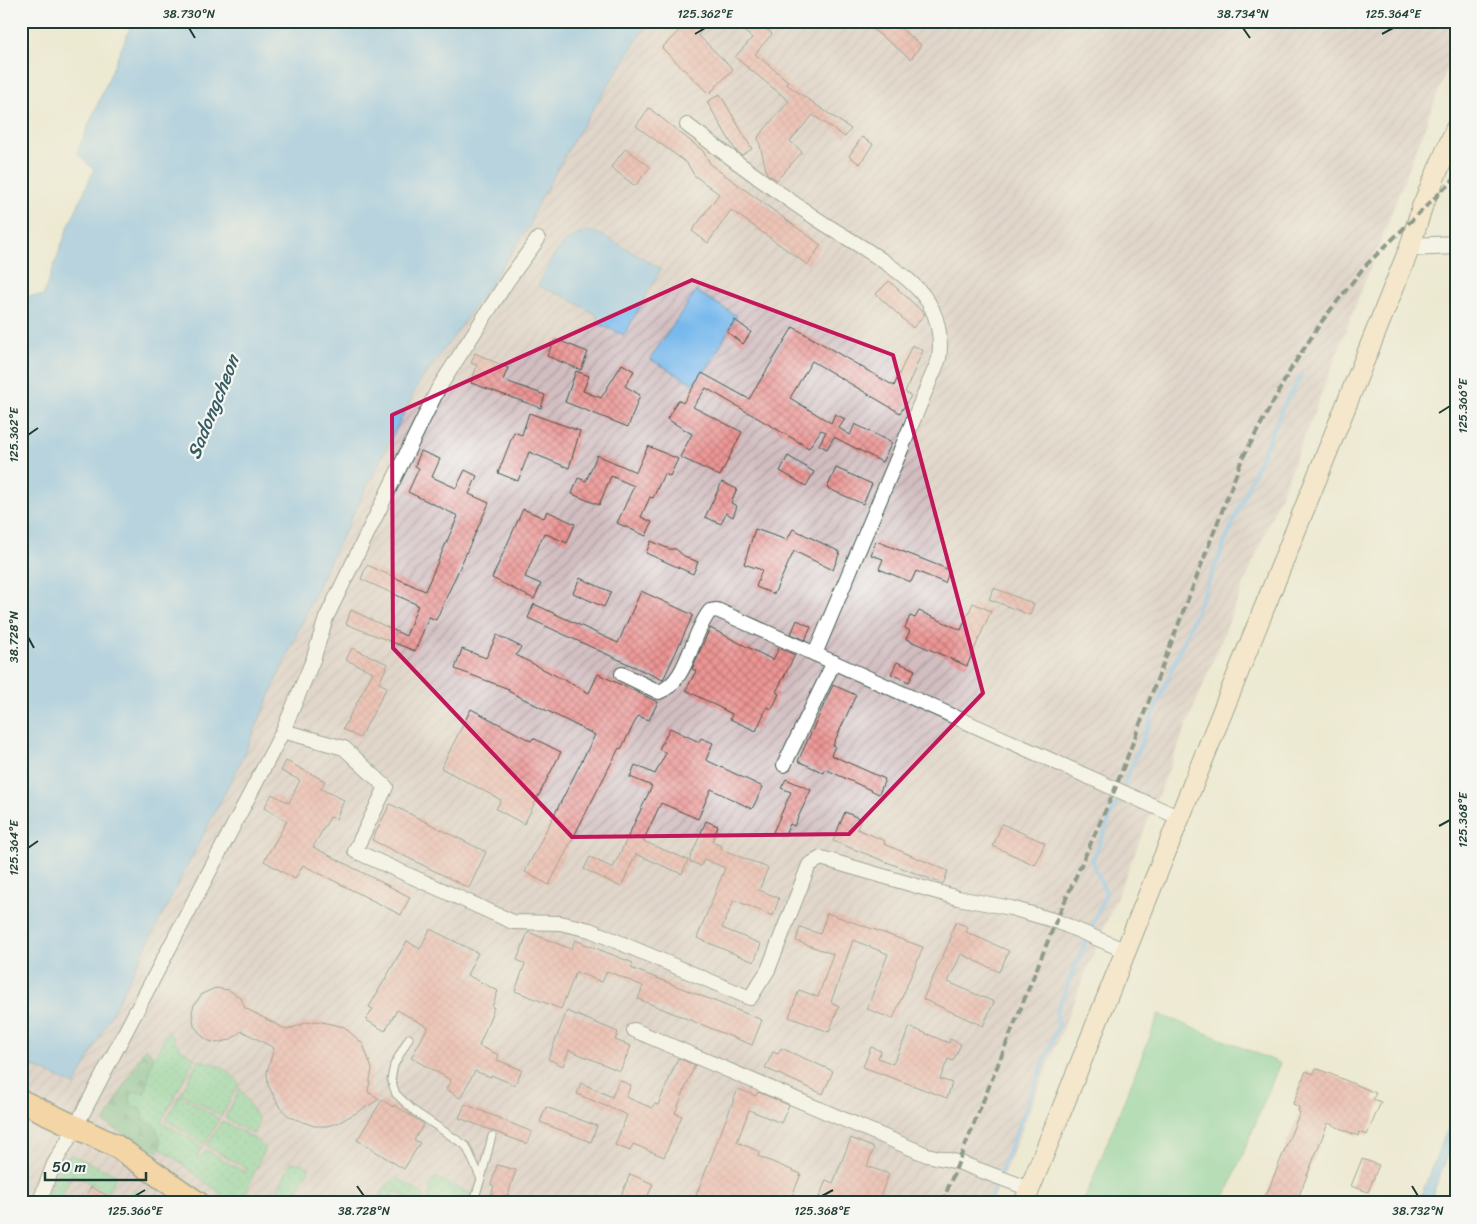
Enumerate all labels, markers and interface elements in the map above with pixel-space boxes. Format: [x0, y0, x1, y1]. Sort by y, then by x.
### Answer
text: 38.730°N [163, 3, 216, 25]
text: 125.362°E [677, 3, 734, 25]
text: 38.734°N [1217, 3, 1270, 25]
text: 125.364°E [1365, 3, 1422, 25]
water label: Sadongcheon [177, 348, 250, 464]
text: 125.366°E [1452, 377, 1474, 434]
text: 125.362°E [3, 406, 25, 463]
text: 38.728°N [3, 610, 25, 663]
text: 125.368°E [1452, 791, 1474, 848]
text: 125.364°E [3, 819, 25, 876]
scale bar [45, 1149, 146, 1181]
text: 50 m [52, 1154, 87, 1180]
text: 125.366°E [107, 1200, 164, 1222]
text: 38.728°N [338, 1200, 391, 1222]
text: 125.368°E [794, 1200, 851, 1222]
text: 38.732°N [1392, 1200, 1444, 1222]

